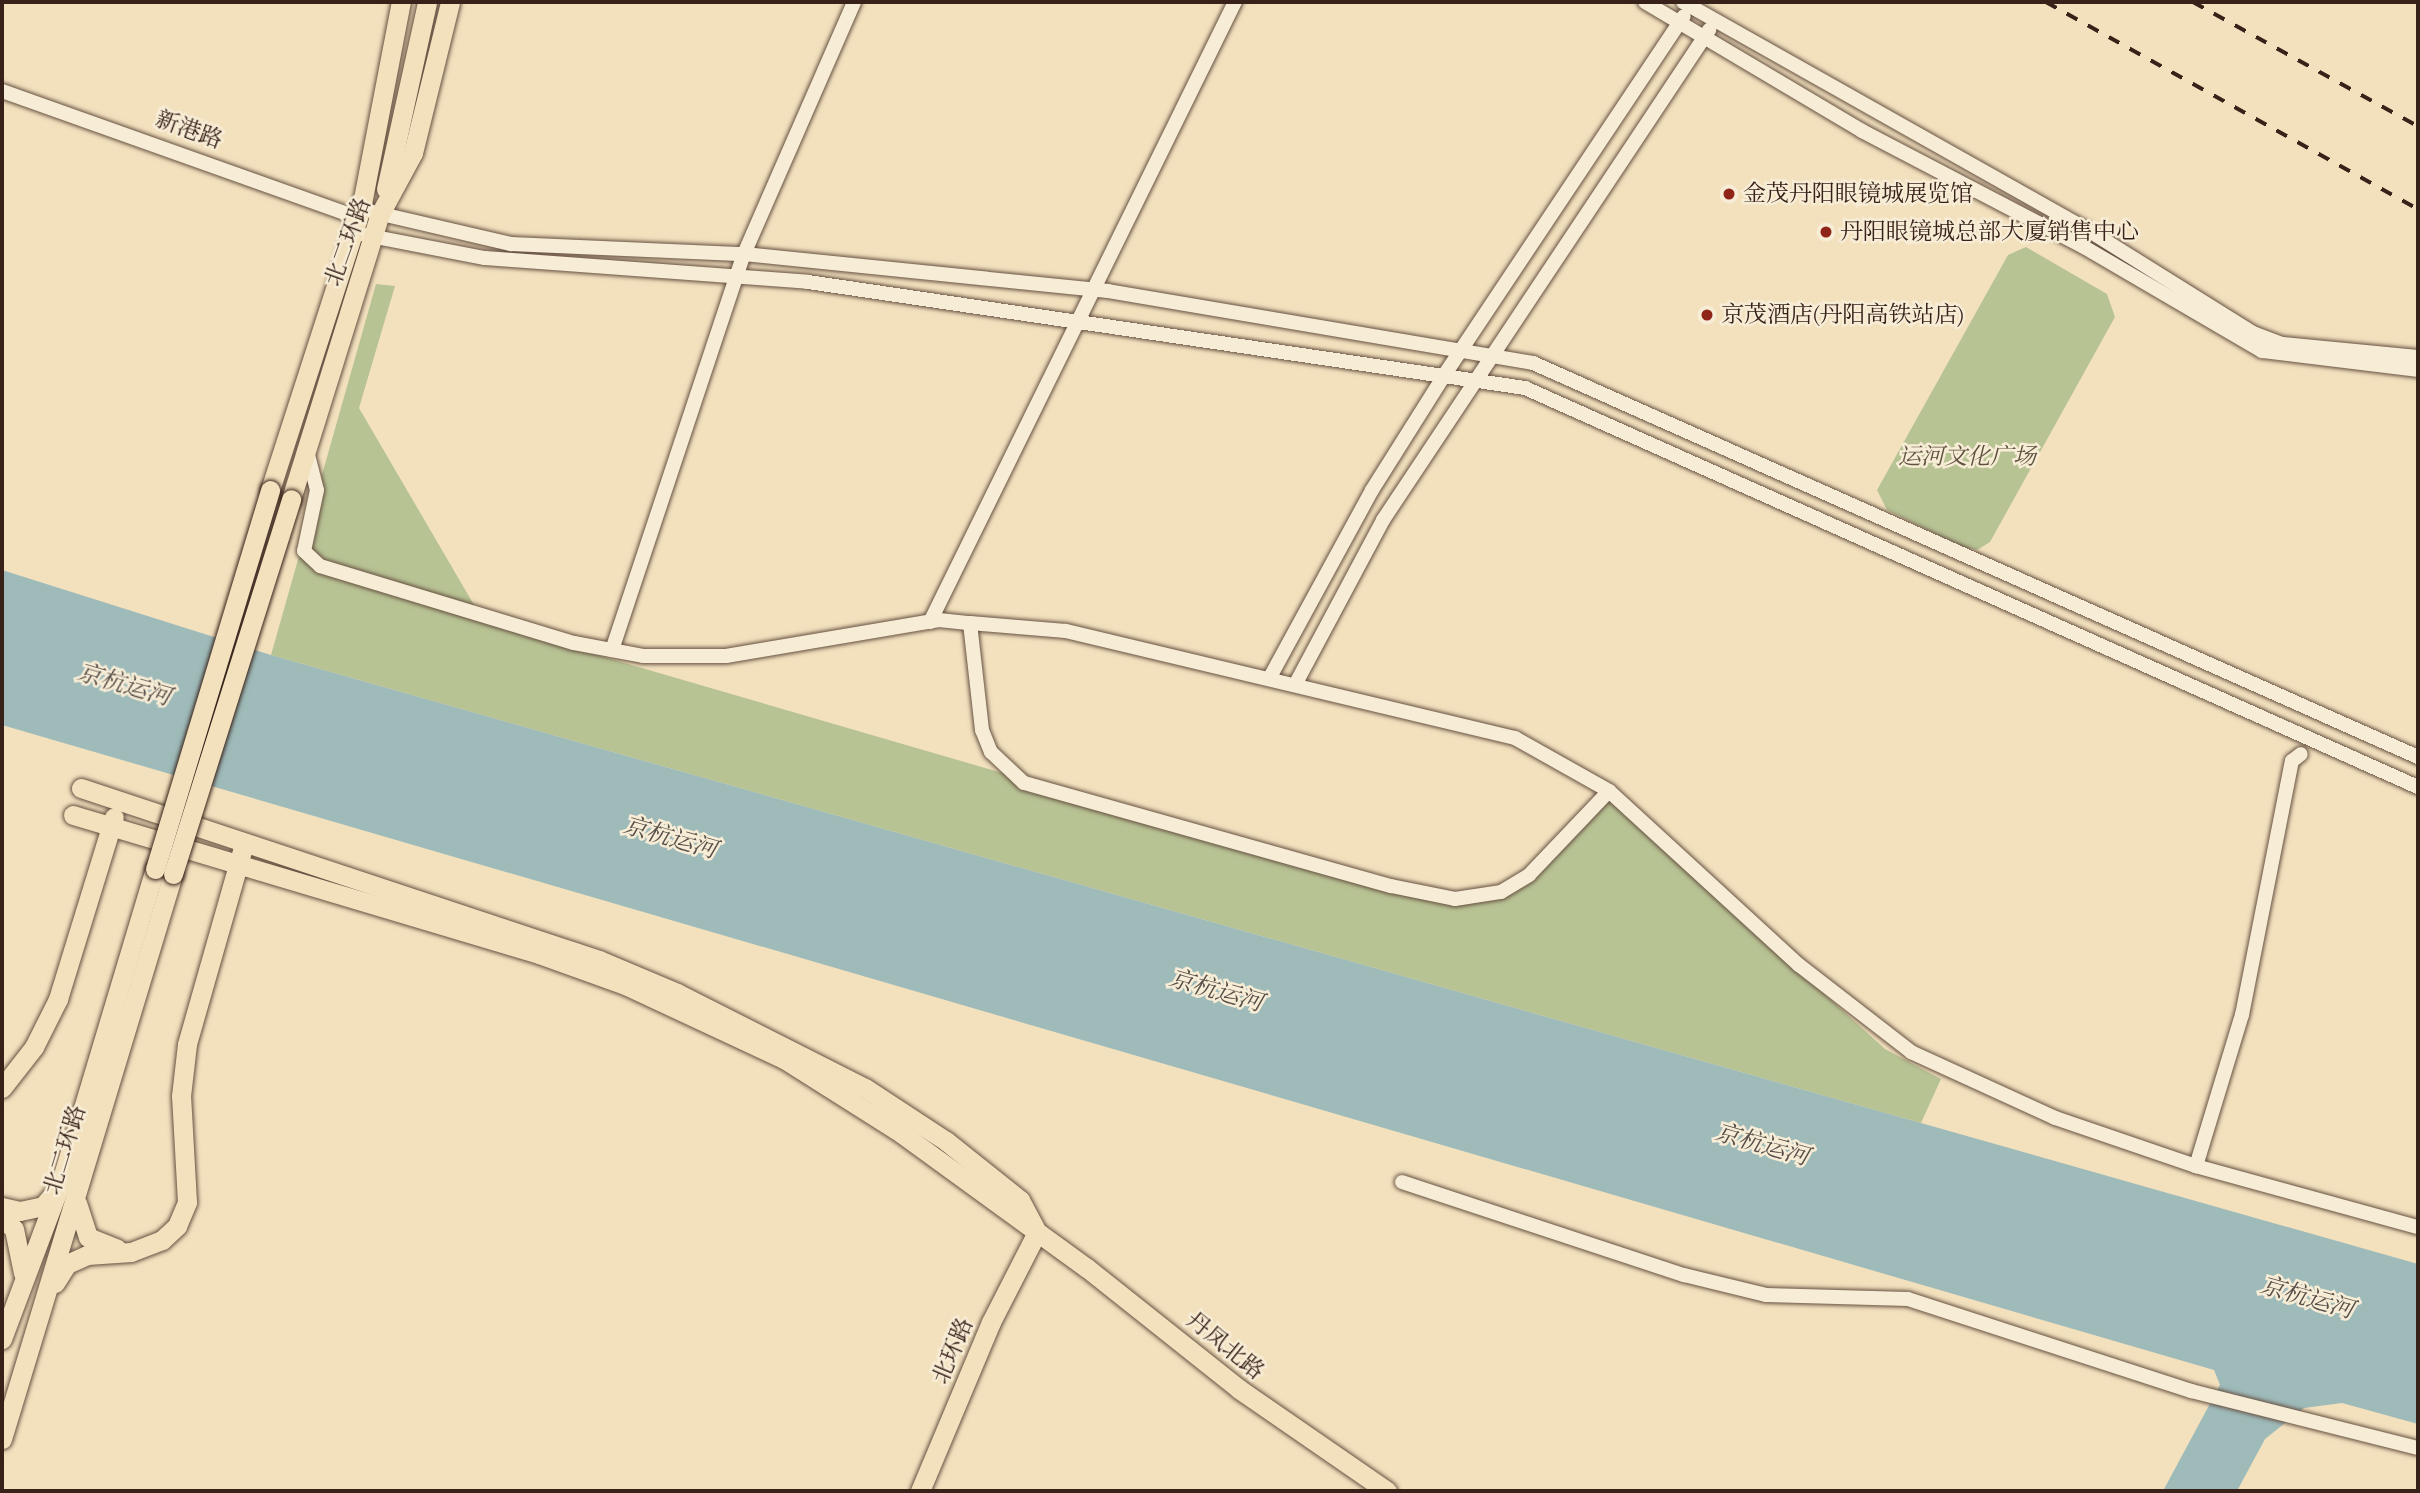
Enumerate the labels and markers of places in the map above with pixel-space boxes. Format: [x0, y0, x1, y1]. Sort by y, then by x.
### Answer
place label: 金茂丹阳眼镜城展览馆 [1743, 180, 1973, 208]
marker: 金茂丹阳眼镜城展览馆 [1721, 186, 1737, 202]
place label: 丹阳眼镜城总部大厦销售中心 [1840, 218, 2139, 246]
marker: 丹阳眼镜城总部大厦销售中心 [1818, 224, 1834, 240]
place label: 京茂酒店(丹阳高铁站店) [1721, 301, 1964, 329]
marker: 京茂酒店(丹阳高铁站店) [1699, 307, 1715, 323]

